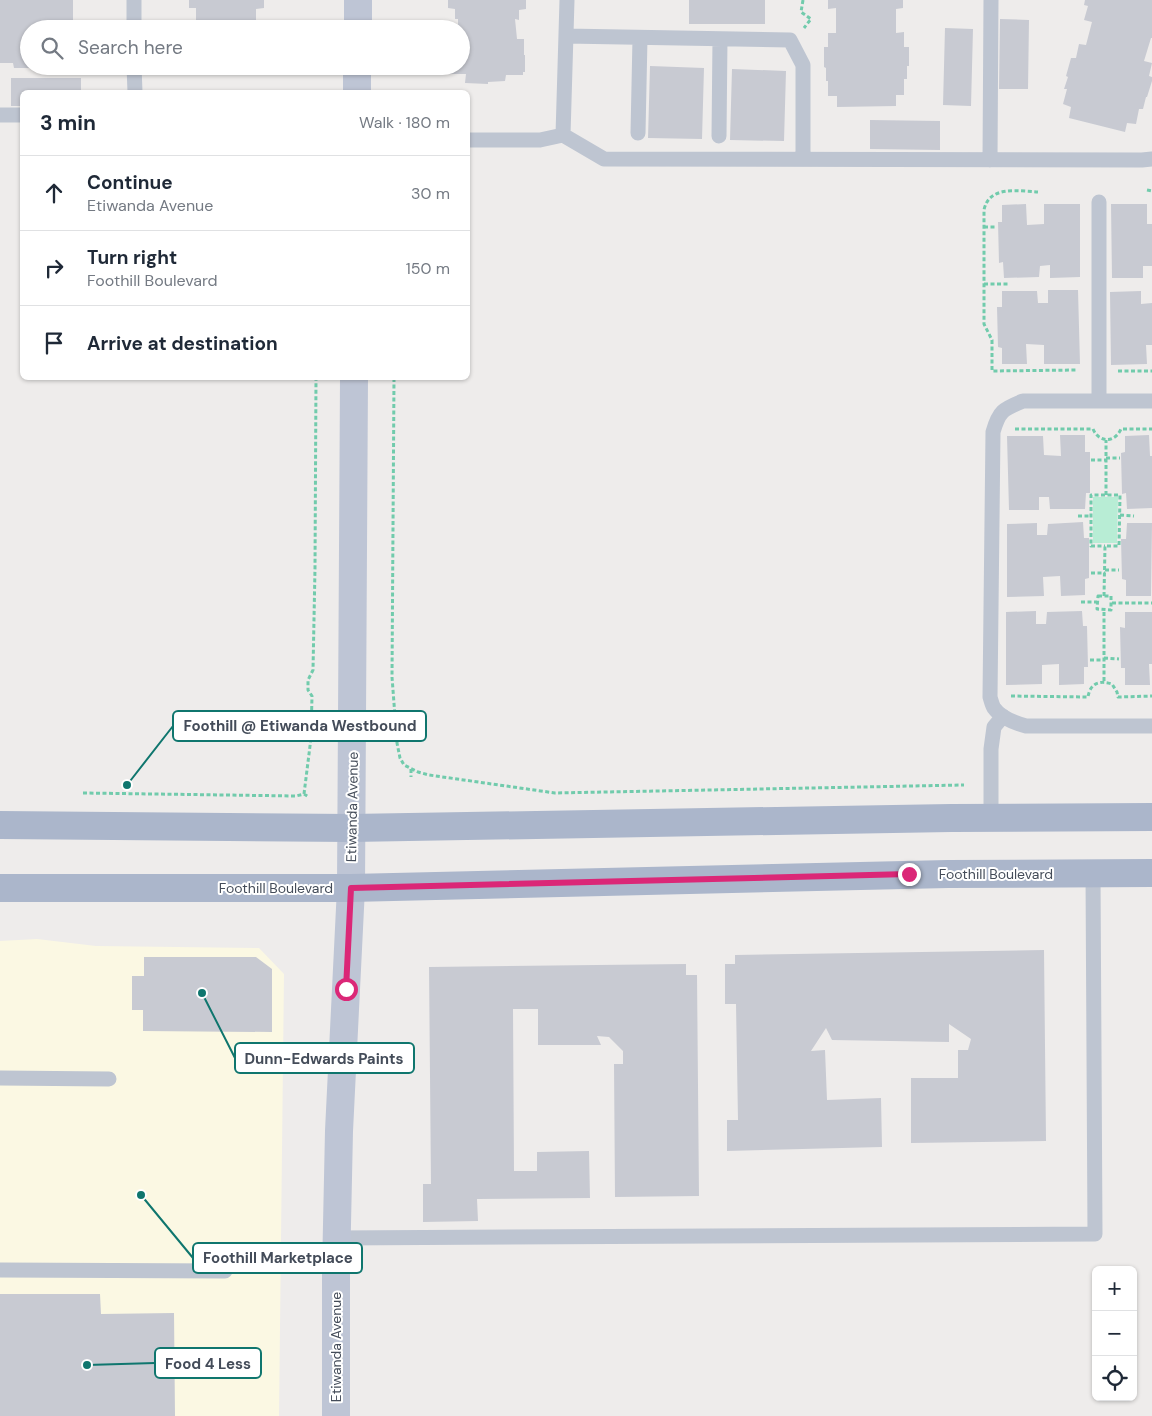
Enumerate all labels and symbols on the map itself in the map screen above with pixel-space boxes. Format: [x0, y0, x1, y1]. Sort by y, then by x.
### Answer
callout: Foothill @ Etiwanda Westbound [173, 711, 426, 741]
text: Foothill @ Etiwanda Westbound [183, 716, 417, 736]
street label: Etiwanda Avenue [342, 752, 362, 862]
route end [898, 863, 921, 886]
street label: Foothill Boulevard [939, 865, 1053, 883]
street label: Foothill Boulevard [219, 879, 333, 897]
route start [335, 978, 358, 1001]
callout: Dunn-Edwards Paints [235, 1043, 414, 1073]
text: Dunn-Edwards Paints [245, 1049, 403, 1069]
callout: Foothill Marketplace [193, 1243, 362, 1273]
text: Foothill Marketplace [203, 1248, 353, 1268]
street label: Etiwanda Avenue [327, 1292, 345, 1402]
callout: Food 4 Less [155, 1348, 261, 1378]
text: Food 4 Less [165, 1354, 251, 1374]

